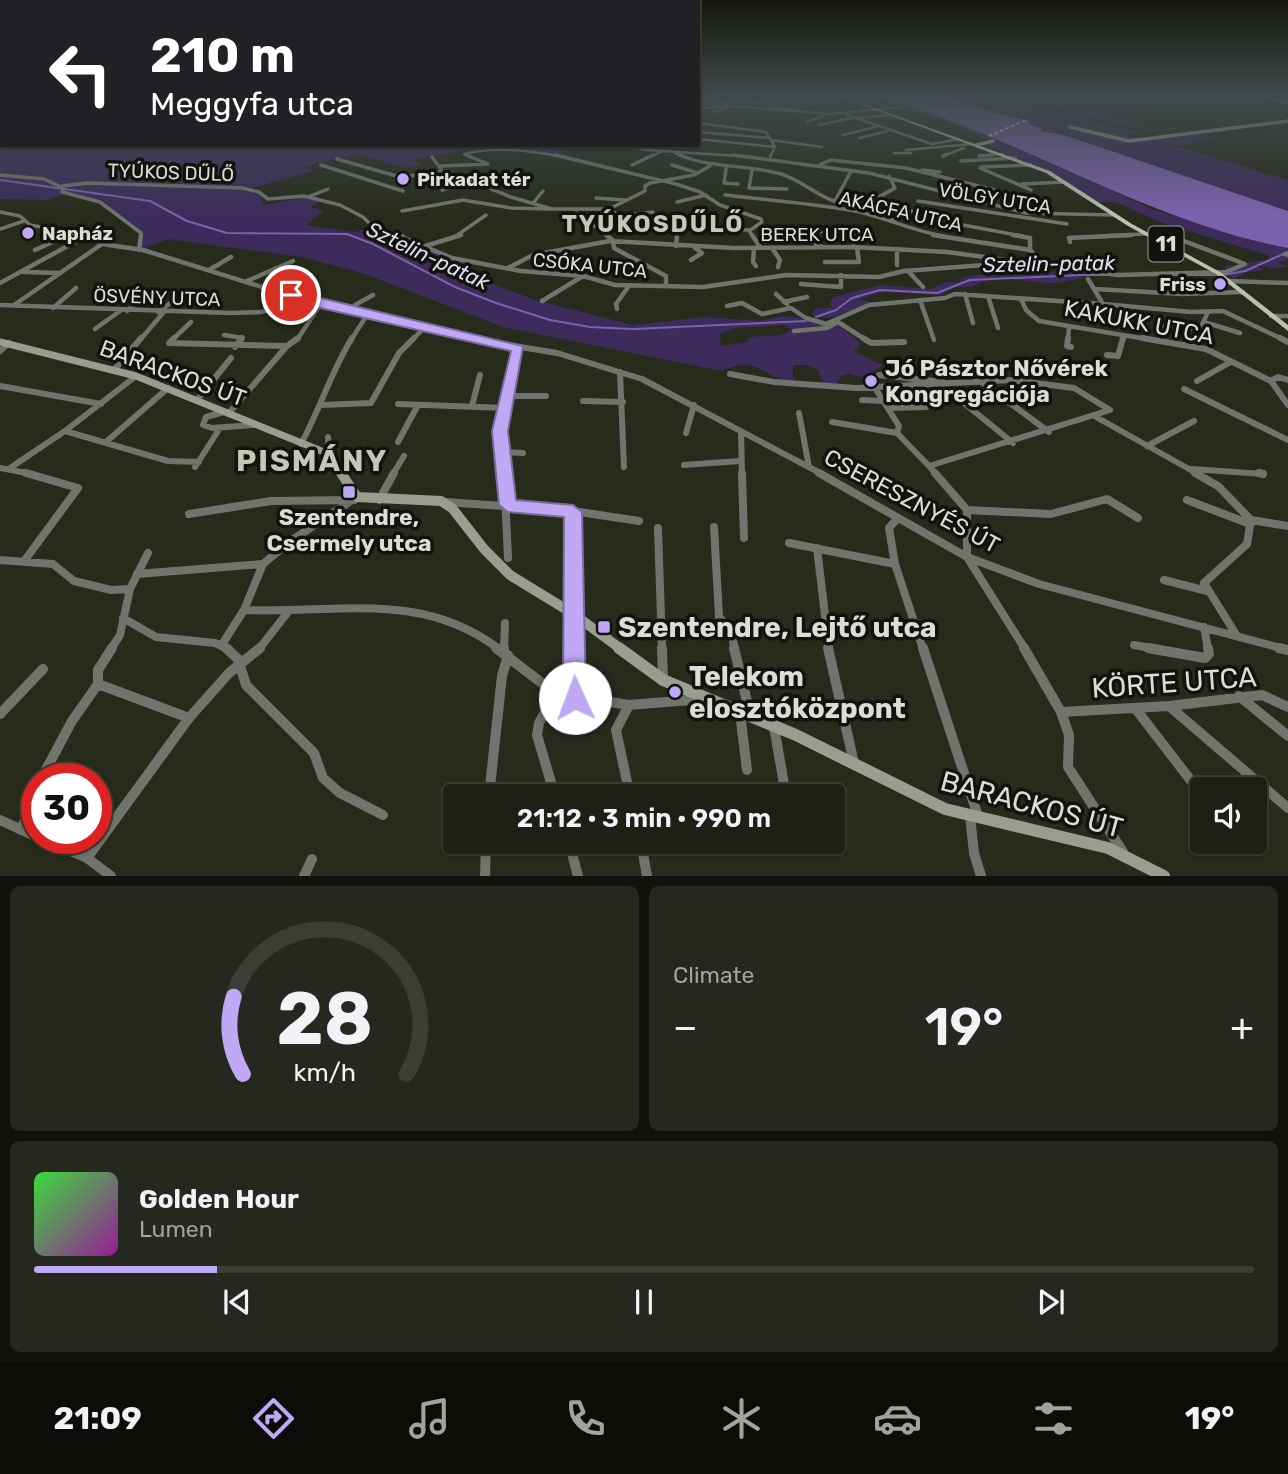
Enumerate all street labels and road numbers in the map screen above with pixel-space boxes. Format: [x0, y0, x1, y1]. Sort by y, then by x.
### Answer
street label: TYÚKOS DŰLŐ [107, 159, 235, 186]
street label: VÖLGY UTCA [937, 178, 1053, 219]
street label: AKÁCFA UTCA [837, 186, 965, 237]
street label: BEREK UTCA [760, 223, 874, 246]
road number: 11 [1148, 226, 1184, 262]
street label: CSÓKA UTCA [532, 248, 649, 283]
street label: ÖSVÉNY UTCA [93, 284, 221, 311]
street label: KAKUKK UTCA [1062, 294, 1216, 350]
street label: BARACKOS ÚT [96, 334, 250, 412]
street label: CSERESZNYÉS ÚT [819, 443, 1005, 559]
street label: KÖRTE UTCA [1090, 660, 1258, 705]
street label: BARACKOS ÚT [937, 764, 1127, 845]

